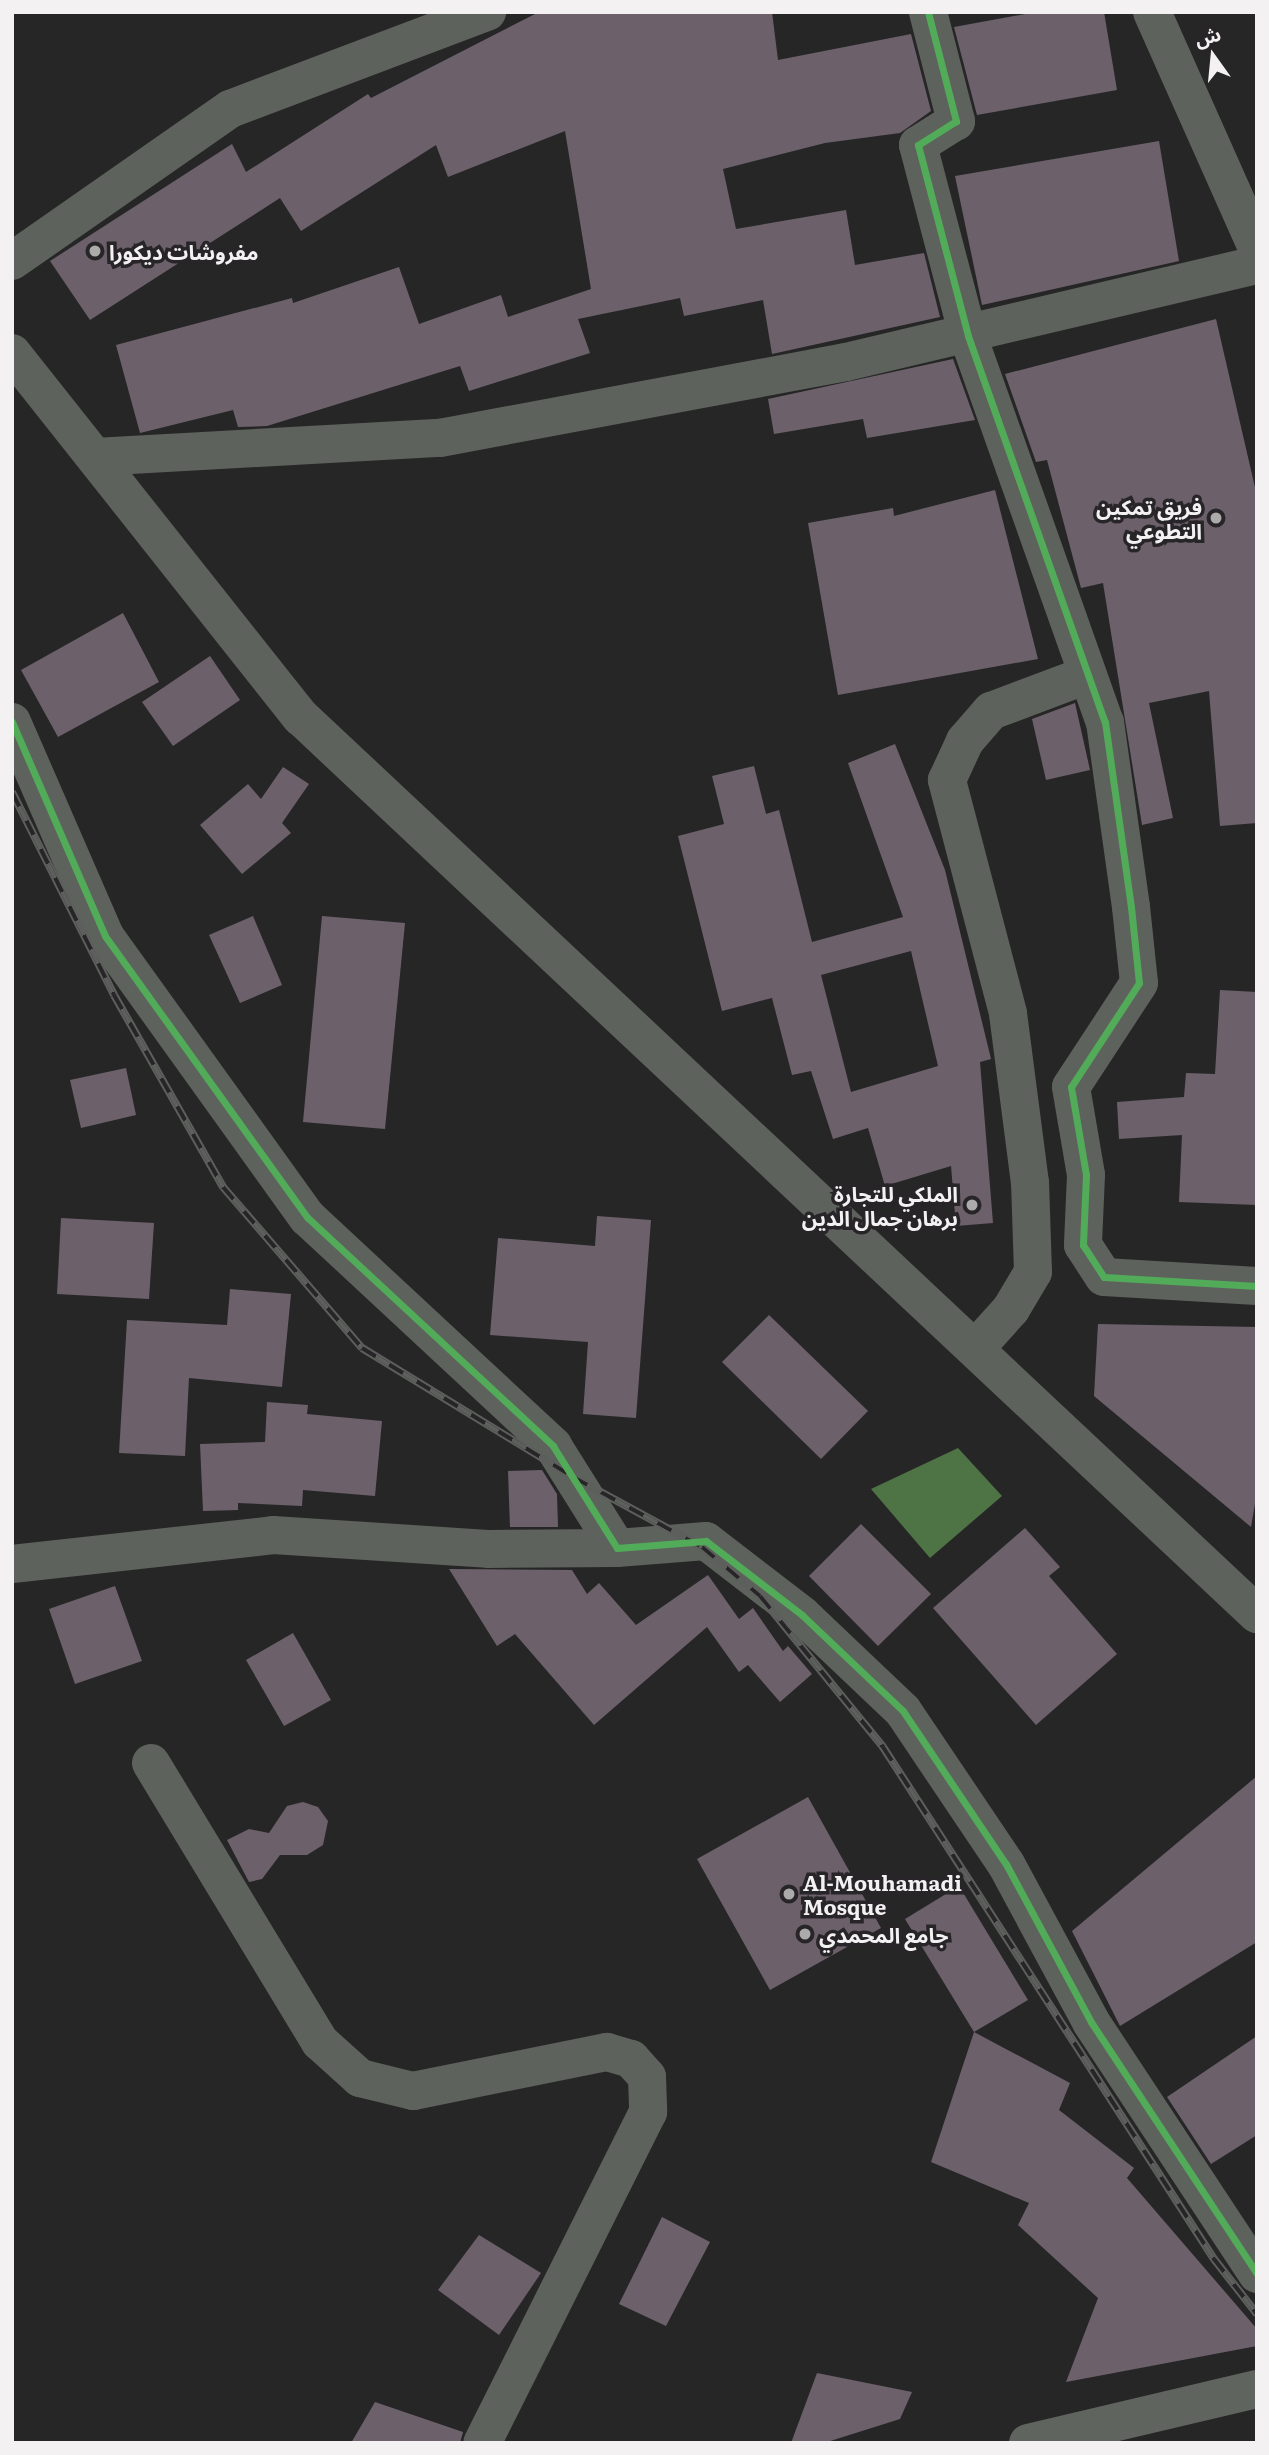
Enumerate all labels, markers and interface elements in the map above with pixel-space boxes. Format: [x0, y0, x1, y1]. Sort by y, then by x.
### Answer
text: ش [1191, 19, 1224, 53]
north arrow [1178, 21, 1248, 91]
place label: مفروشات ديكورا [109, 238, 258, 264]
marker: مفروشات ديكورا [87, 243, 103, 259]
place label: فريق تمكين التطوعي [1096, 493, 1202, 543]
marker: فريق تمكين التطوعي [1208, 510, 1224, 526]
place label: الملكي للتجارة برهان جمال الدين [802, 1180, 958, 1230]
marker: الملكي للتجارة برهان جمال الدين [964, 1197, 980, 1213]
place label: Al-Mouhamadi Mosque [803, 1869, 962, 1919]
marker: Al-Mouhamadi Mosque [781, 1886, 797, 1902]
place label: جامع المحمدي [819, 1921, 948, 1947]
marker: جامع المحمدي [797, 1926, 813, 1942]

